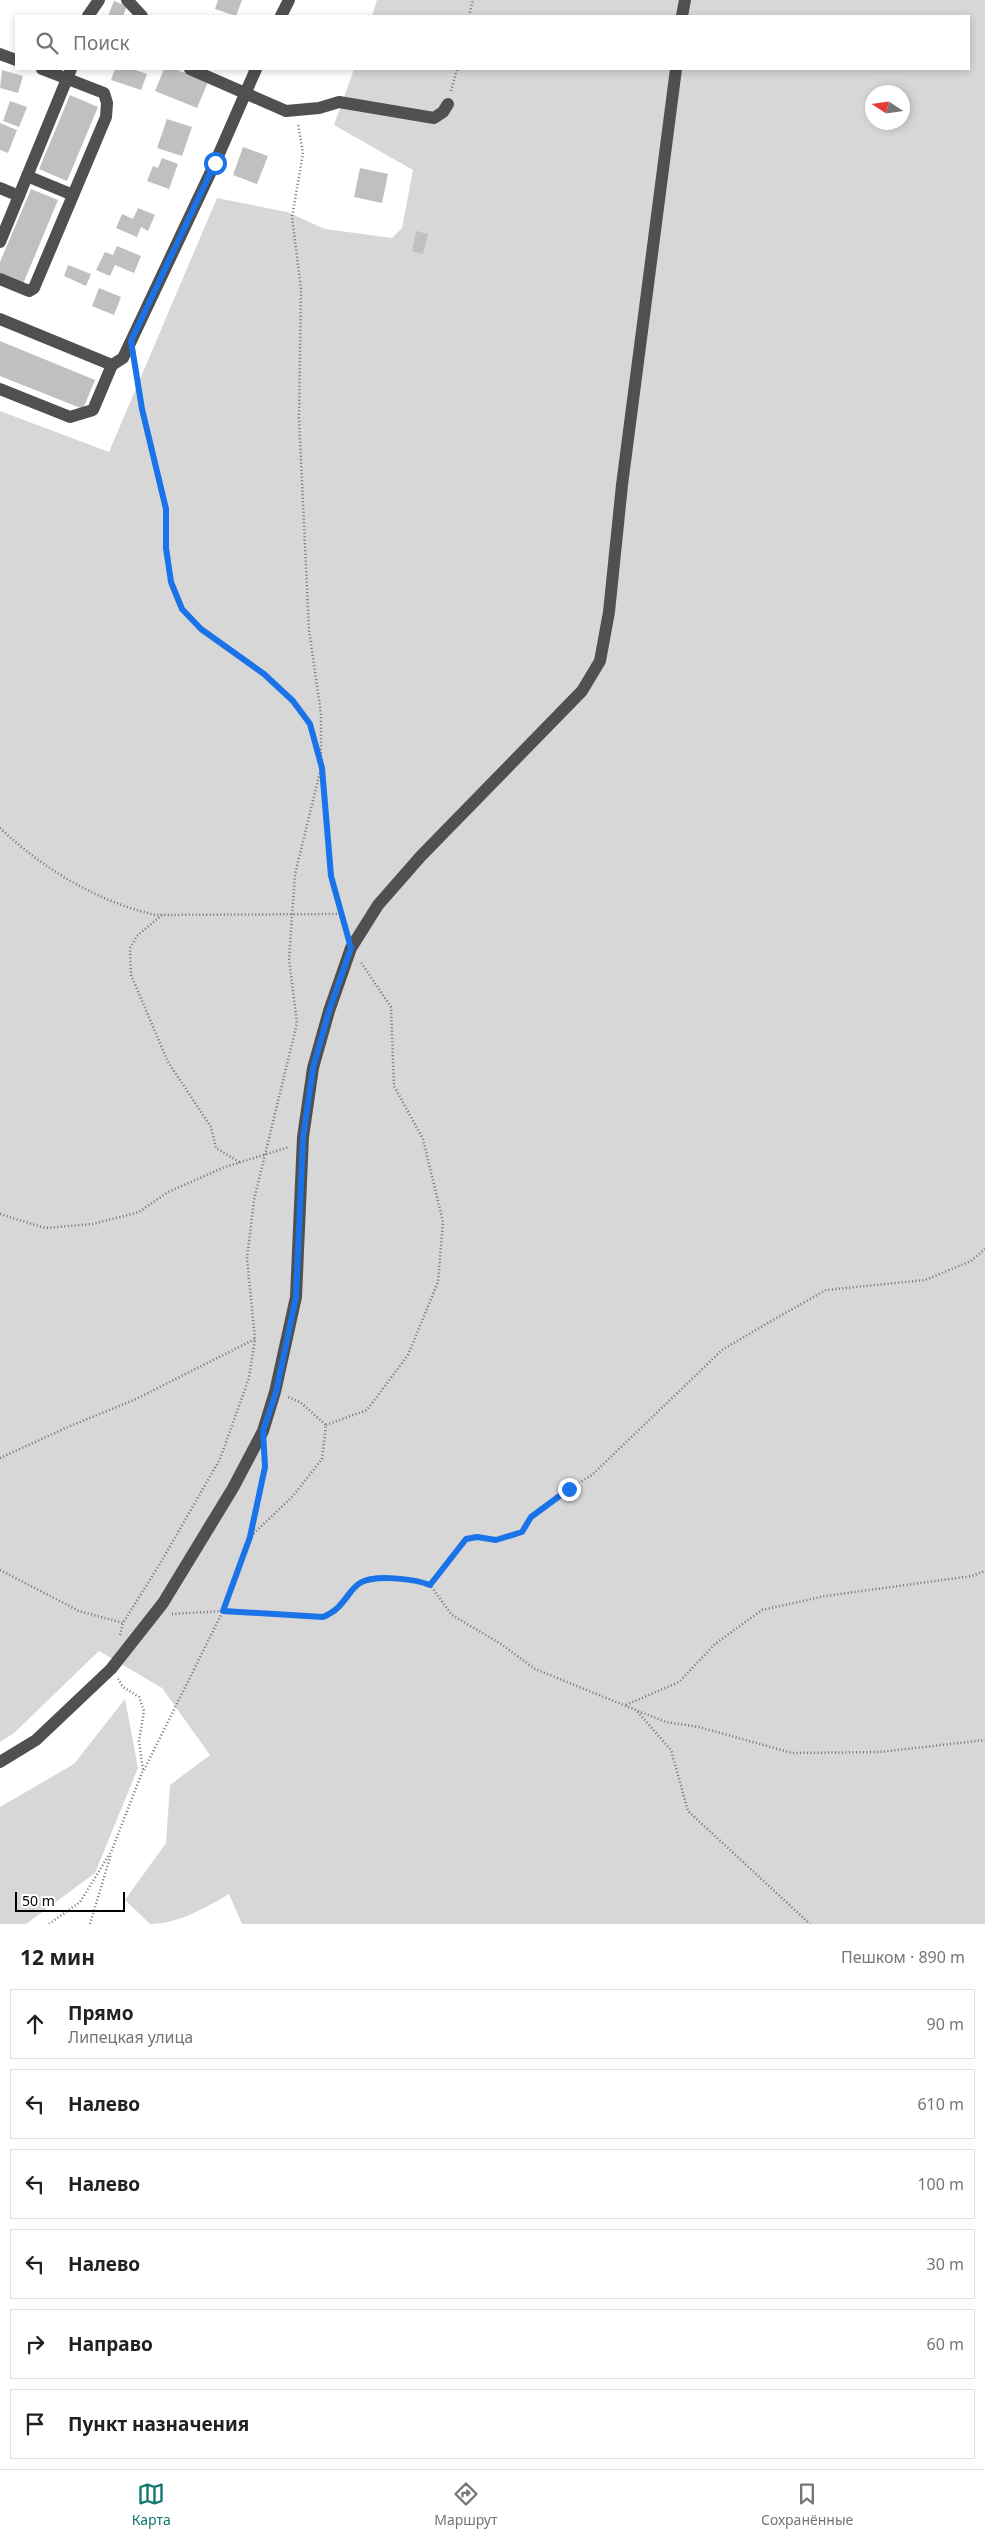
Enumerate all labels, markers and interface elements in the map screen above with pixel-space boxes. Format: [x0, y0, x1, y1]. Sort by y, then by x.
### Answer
search box [15, 15, 970, 70]
icon: search [33, 29, 61, 57]
text: Поиск [73, 30, 129, 56]
north arrow [865, 85, 910, 130]
route start [204, 152, 227, 175]
route end [558, 1478, 581, 1501]
scale bar [15, 1889, 125, 1912]
text: 50 m [22, 1891, 55, 1910]
text: 12 мин [20, 1943, 95, 1971]
text: Пешком · 890 m [841, 1946, 965, 1968]
text: Прямо [68, 2000, 134, 2026]
icon: ahead [21, 2010, 49, 2038]
text: 90 m [927, 2013, 964, 2035]
text: Липецкая улица [68, 2026, 193, 2048]
icon: left [21, 2090, 49, 2118]
text: Налево [68, 2091, 140, 2117]
text: 610 m [917, 2093, 964, 2115]
icon: left [21, 2170, 49, 2198]
text: Налево [68, 2171, 140, 2197]
text: 100 m [917, 2173, 964, 2195]
icon: left [21, 2250, 49, 2278]
text: Налево [68, 2251, 140, 2277]
text: 30 m [927, 2253, 964, 2275]
icon: right [21, 2330, 49, 2358]
text: Направо [68, 2331, 153, 2357]
text: 60 m [927, 2333, 964, 2355]
icon: arrive [21, 2410, 49, 2438]
text: Пункт назначения [68, 2411, 249, 2437]
tab: Карта [132, 2480, 171, 2529]
tab: Маршрут [434, 2480, 497, 2529]
tab: Сохранённые [761, 2480, 853, 2529]

